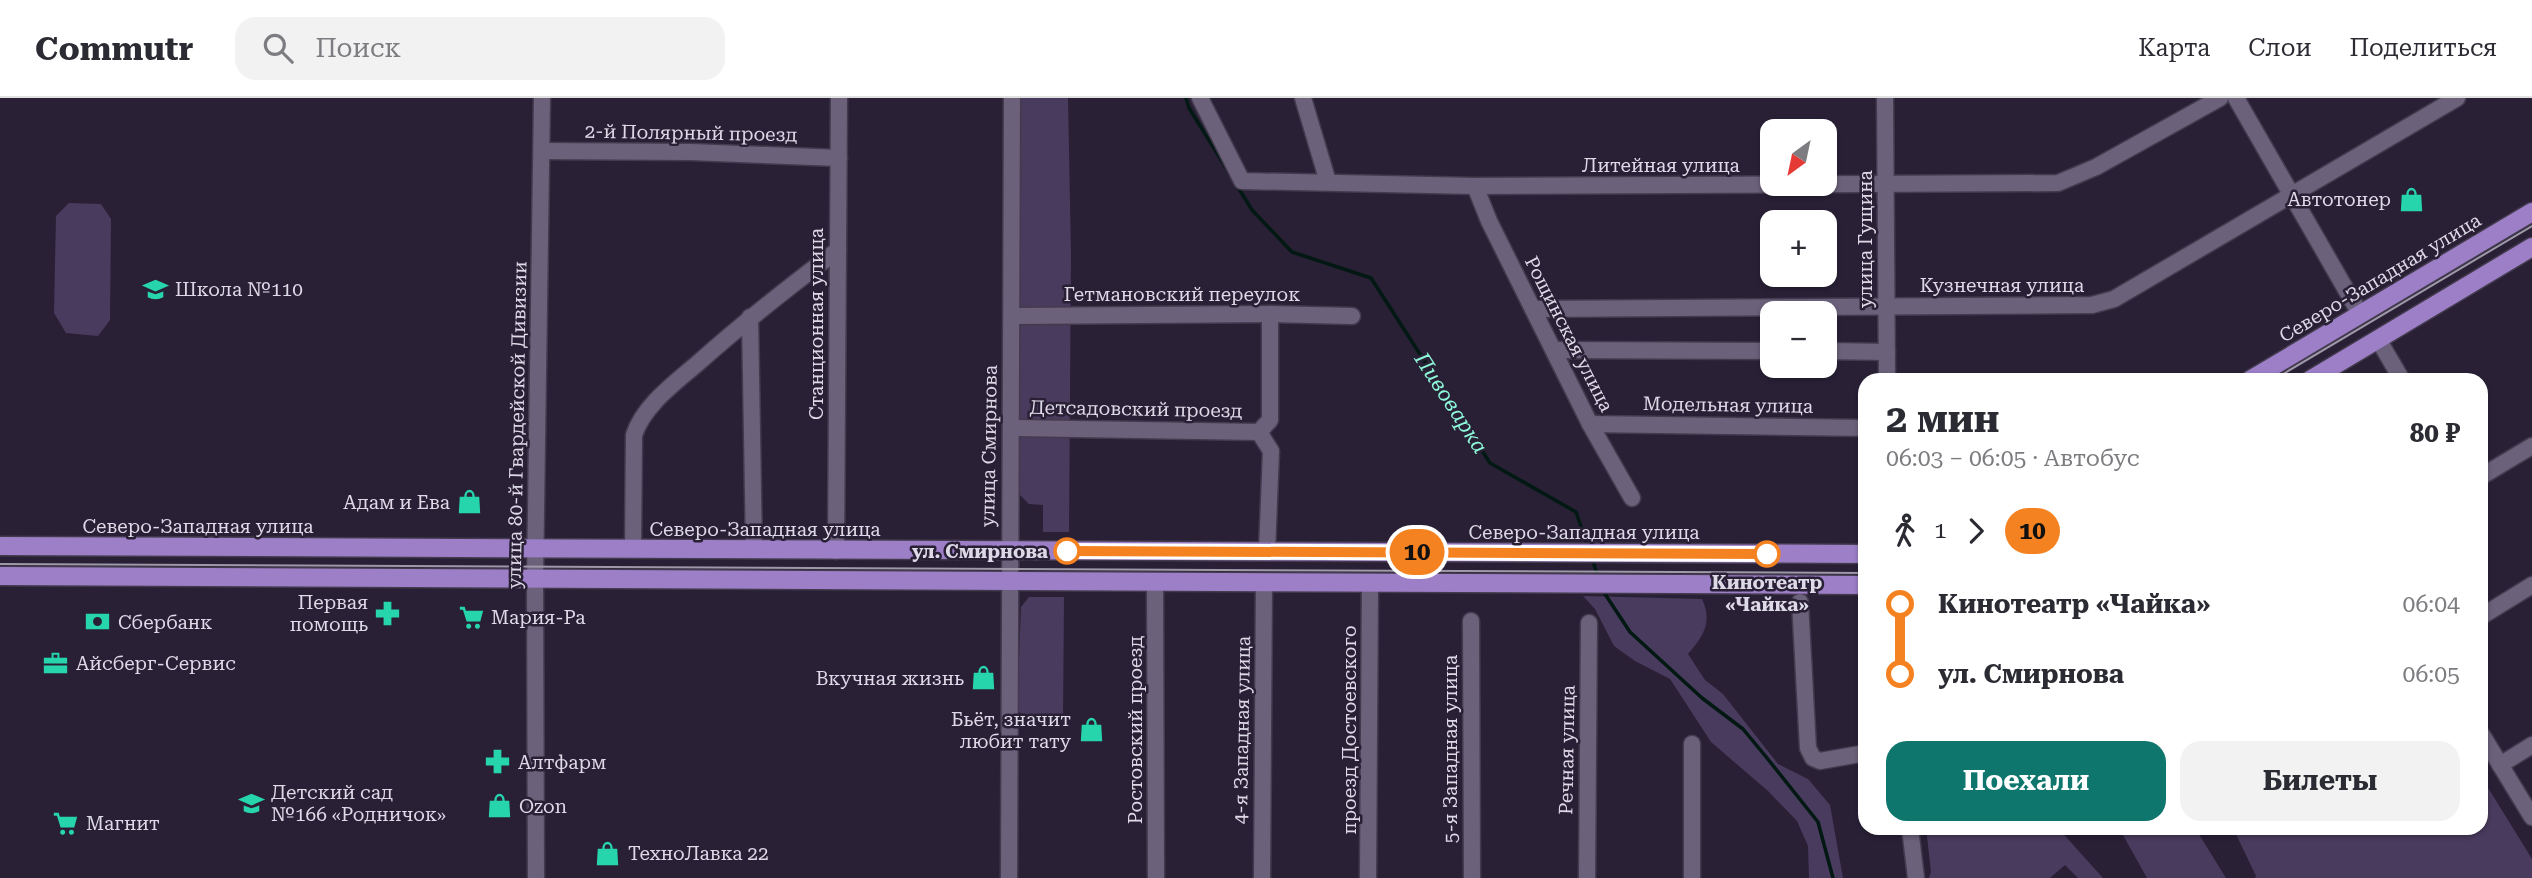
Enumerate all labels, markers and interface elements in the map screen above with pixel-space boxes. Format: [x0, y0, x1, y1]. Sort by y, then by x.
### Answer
search box [235, 17, 725, 80]
text: Commutr [35, 29, 193, 68]
icon: search [259, 29, 297, 67]
text: Поиск [315, 33, 401, 63]
text: Карта [2138, 34, 2210, 62]
text: Слои [2248, 34, 2311, 62]
text: Поделиться [2349, 34, 2497, 62]
north arrow [1760, 119, 1838, 196]
map controls [1760, 119, 1837, 378]
street label: 2-й Полярный проезд [584, 120, 798, 146]
street label: Литейная улица [1582, 154, 1741, 177]
street label: улица Гущина [1854, 169, 1877, 308]
shop icon: Автотонер [2397, 185, 2425, 213]
place label: Автотонер [2287, 188, 2391, 211]
street label: Северо-Западная улица [2275, 208, 2486, 347]
button: + [1760, 210, 1837, 287]
street label: Станционная улица [805, 227, 828, 420]
street label: Рощинская улица [1520, 252, 1619, 416]
street label: улица 80-й Гвардейской Дивизии [503, 261, 531, 589]
street label: Кузнечная улица [1920, 274, 2085, 297]
school or university icon: Школа №110 [141, 275, 169, 303]
place label: Школа №110 [175, 278, 303, 301]
street label: Гетмановский переулок [1064, 283, 1300, 306]
button: − [1760, 301, 1837, 378]
water label: Пивоварка [1409, 347, 1492, 458]
street label: улица Смирнова [976, 364, 1002, 527]
street label: Модельная улица [1643, 392, 1814, 418]
street label: Детсадовский проезд [1029, 396, 1243, 422]
text: 2 мин [1886, 397, 2000, 441]
text: 80 ₽ [2410, 418, 2460, 448]
text: 06:03 – 06:05 · Автобус [1886, 445, 2140, 472]
shop icon: Адам и Ева [456, 488, 484, 516]
place label: Адам и Ева [343, 491, 451, 514]
icon: walk [1886, 512, 1924, 550]
icon: forward [1957, 512, 1995, 550]
street label: Северо-Западная улица [82, 515, 314, 538]
text: 1 [1934, 517, 1947, 544]
text: 10 [2019, 517, 2046, 545]
street label: Северо-Западная улица [649, 518, 881, 541]
street label: Северо-Западная улица [1468, 521, 1700, 544]
line badge: 10 [1386, 529, 1448, 575]
marker: ул. Смирнова [1054, 538, 1080, 564]
text: 10 [1404, 538, 1430, 566]
place label: ул. Смирнова [912, 540, 1048, 563]
marker: Кинотеатр «Чайка» [1754, 541, 1780, 567]
place label: Кинотеатр «Чайка» [1712, 571, 1822, 616]
text: Кинотеатр «Чайка» [1938, 589, 2210, 619]
place label: Первая помощь [290, 591, 368, 636]
text: 06:04 [2403, 591, 2460, 618]
pharmacy icon: Первая помощь [374, 599, 402, 627]
supermarket icon: Мария-Ра [457, 603, 485, 631]
place label: Мария-Ра [491, 606, 586, 629]
bank icon: Сбербанк [84, 608, 112, 636]
place label: Сбербанк [118, 611, 212, 634]
street label: проезд Достоевского [1338, 625, 1361, 835]
street label: 4-я Западная улица [1229, 635, 1255, 824]
street label: Ростовский проезд [1124, 636, 1147, 824]
office icon: Айсберг-Сервис [42, 649, 70, 677]
place label: Айсберг-Сервис [76, 652, 236, 675]
street label: 5-я Западная улица [1439, 654, 1462, 843]
text: ул. Смирнова [1938, 659, 2124, 689]
text: 06:05 [2403, 661, 2460, 688]
shop icon: Вкучная жизнь [970, 664, 998, 692]
place label: Вкучная жизнь [816, 667, 964, 690]
street label: Речная улица [1554, 684, 1580, 815]
place label: Бьёт, значит любит тату [951, 708, 1072, 753]
shop icon: Бьёт, значит любит тату [1077, 716, 1105, 744]
button: Поехали [1886, 741, 2166, 821]
button: Билеты [2180, 741, 2460, 821]
pharmacy icon: Алтфарм [484, 748, 512, 776]
place label: Алтфарм [518, 751, 606, 774]
place label: Детский сад №166 «Родничок» [271, 781, 446, 826]
school or university icon: Детский сад №166 «Родничок» [237, 789, 265, 817]
shop icon: Ozon [485, 792, 513, 820]
place label: Ozon [519, 795, 567, 818]
supermarket icon: Магнит [52, 809, 80, 837]
place label: Магнит [86, 812, 160, 835]
shop icon: ТехноЛавка 22 [594, 839, 622, 867]
place label: ТехноЛавка 22 [628, 842, 769, 865]

